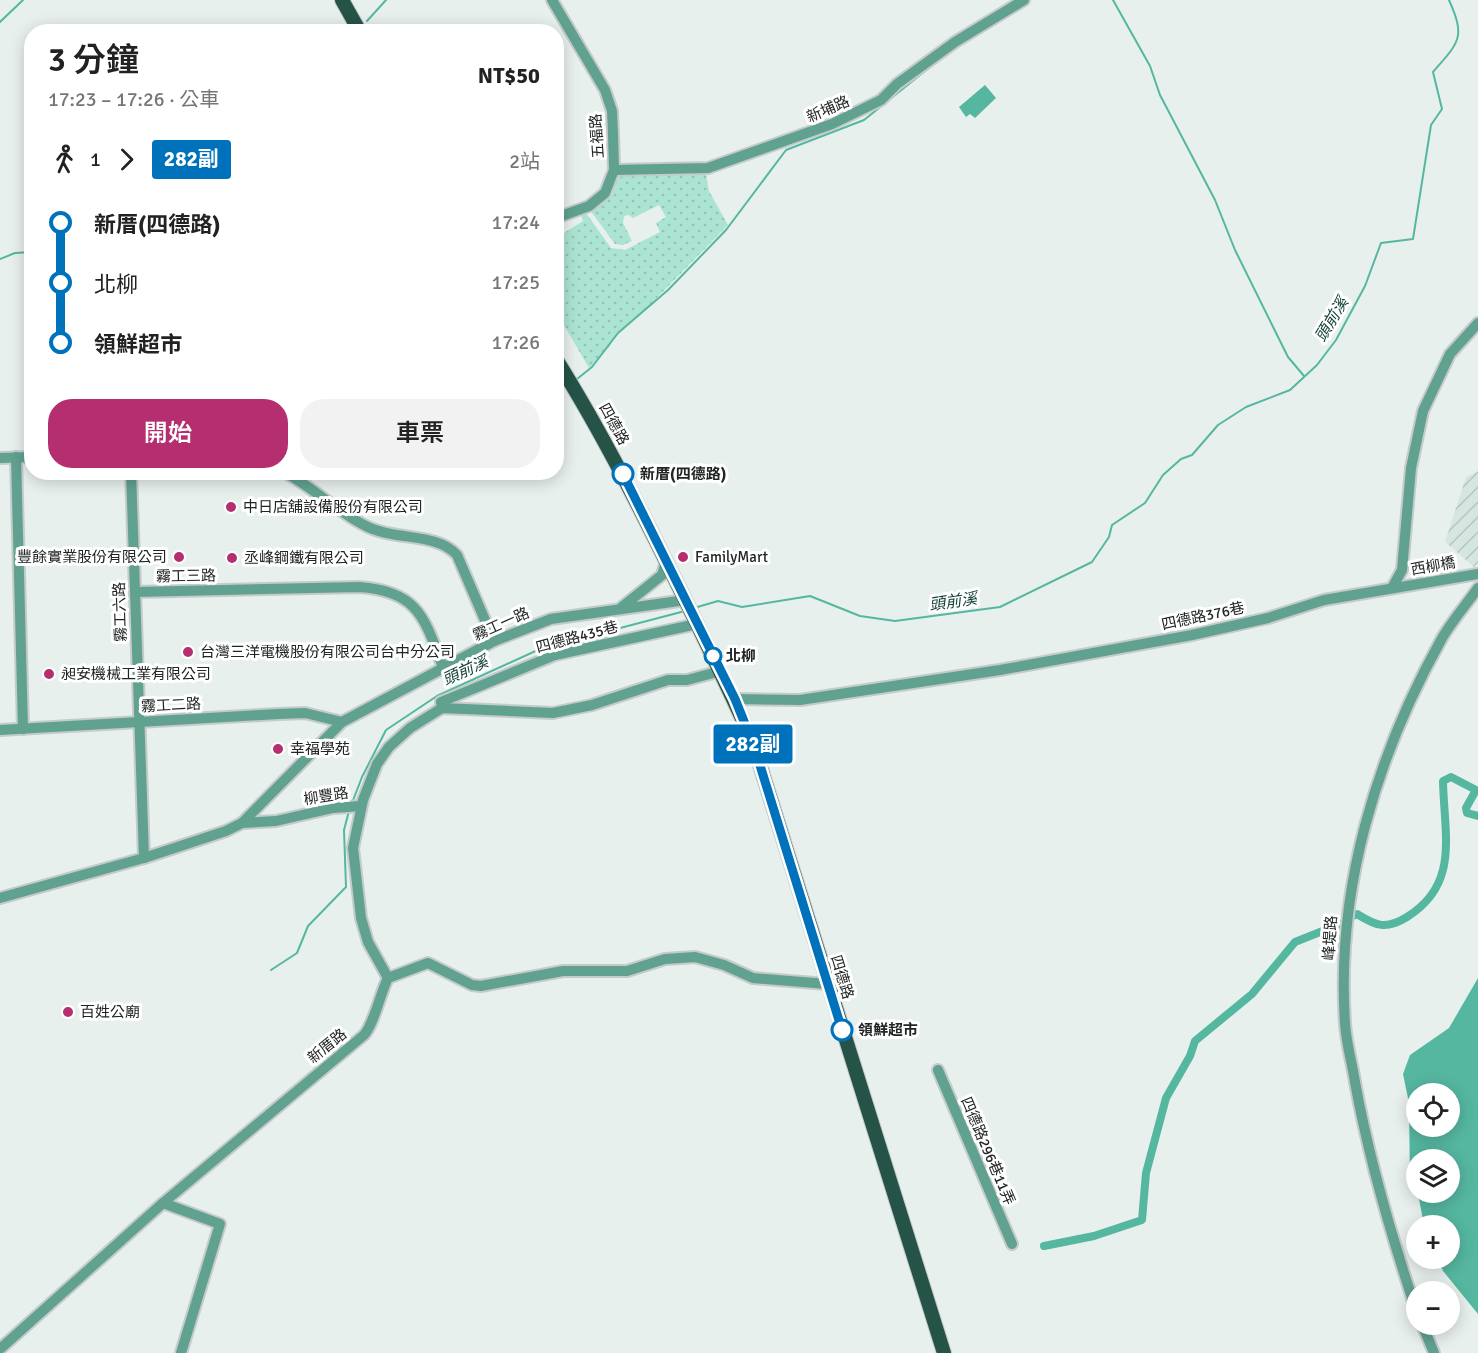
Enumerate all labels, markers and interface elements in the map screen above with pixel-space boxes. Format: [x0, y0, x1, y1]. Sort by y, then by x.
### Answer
text: 3 分鐘 [48, 40, 139, 81]
text: NT$50 [478, 62, 540, 89]
text: 17:23 – 17:26 · 公車 [48, 87, 219, 112]
street label: 新埔路 [804, 92, 852, 126]
street label: 五福路 [586, 113, 608, 159]
icon: walk [48, 143, 81, 176]
icon: forward [110, 143, 143, 176]
text: 282副 [164, 146, 219, 172]
text: 1 [90, 147, 101, 172]
text: 2站 [509, 149, 540, 174]
text: 17:24 [491, 210, 540, 235]
text: 新厝(四德路) [94, 211, 221, 238]
text: 17:25 [491, 270, 540, 295]
text: 北柳 [94, 271, 138, 298]
water label: 頭前溪 [1311, 292, 1354, 345]
text: 17:26 [491, 330, 540, 355]
text: 領鮮超市 [94, 331, 182, 358]
button: 開始 [48, 399, 288, 468]
button: 車票 [300, 399, 540, 468]
street label: 四德路 [595, 400, 633, 448]
marker: 新厝(四德路) [612, 463, 634, 485]
place label: 新厝(四德路) [640, 465, 726, 483]
place label: 中日店舖設備股份有限公司 [243, 498, 423, 516]
marker: 中日店舖設備股份有限公司 [224, 500, 238, 514]
place label: 豐餘實業股份有限公司 [17, 548, 167, 566]
place label: FamilyMart [695, 548, 768, 566]
place label: 丞峰鋼鐵有限公司 [244, 549, 364, 567]
marker: 豐餘實業股份有限公司 [172, 550, 186, 564]
marker: FamilyMart [676, 550, 690, 564]
marker: 丞峰鋼鐵有限公司 [225, 551, 239, 565]
street label: 西柳橋 [1409, 553, 1457, 579]
street label: 霧工三路 [156, 566, 216, 586]
street label: 霧工六路 [110, 582, 130, 642]
water label: 頭前溪 [928, 588, 980, 615]
street label: 四德路376巷 [1160, 598, 1246, 634]
street label: 霧工一路 [470, 604, 532, 644]
street label: 四德路435巷 [534, 617, 620, 657]
place label: 台灣三洋電機股份有限公司台中分公司 [200, 643, 455, 661]
marker: 台灣三洋電機股份有限公司台中分公司 [181, 645, 195, 659]
marker: 北柳 [704, 647, 722, 665]
place label: 北柳 [726, 647, 756, 665]
water label: 頭前溪 [439, 651, 493, 690]
place label: 昶安機械工業有限公司 [61, 665, 211, 683]
marker: 昶安機械工業有限公司 [42, 667, 56, 681]
street label: 霧工二路 [141, 694, 201, 716]
line badge: 282副 [711, 724, 795, 764]
text: 282副 [725, 731, 781, 757]
place label: 幸福學苑 [290, 740, 350, 758]
marker: 幸福學苑 [271, 742, 285, 756]
street label: 柳豐路 [302, 784, 350, 808]
street label: 峰堤路 [1319, 915, 1341, 961]
street label: 四德路 [827, 953, 857, 1001]
place label: 百姓公廟 [80, 1003, 140, 1021]
marker: 百姓公廟 [61, 1005, 75, 1019]
marker: 領鮮超市 [831, 1019, 853, 1041]
place label: 領鮮超市 [858, 1021, 918, 1039]
street label: 新厝路 [304, 1025, 350, 1067]
map controls [1406, 1083, 1460, 1335]
button: locate [1406, 1083, 1460, 1137]
street label: 四德路296巷11弄 [957, 1094, 1019, 1208]
button: layers [1406, 1149, 1460, 1203]
button: + [1406, 1215, 1460, 1269]
button: − [1406, 1281, 1460, 1335]

